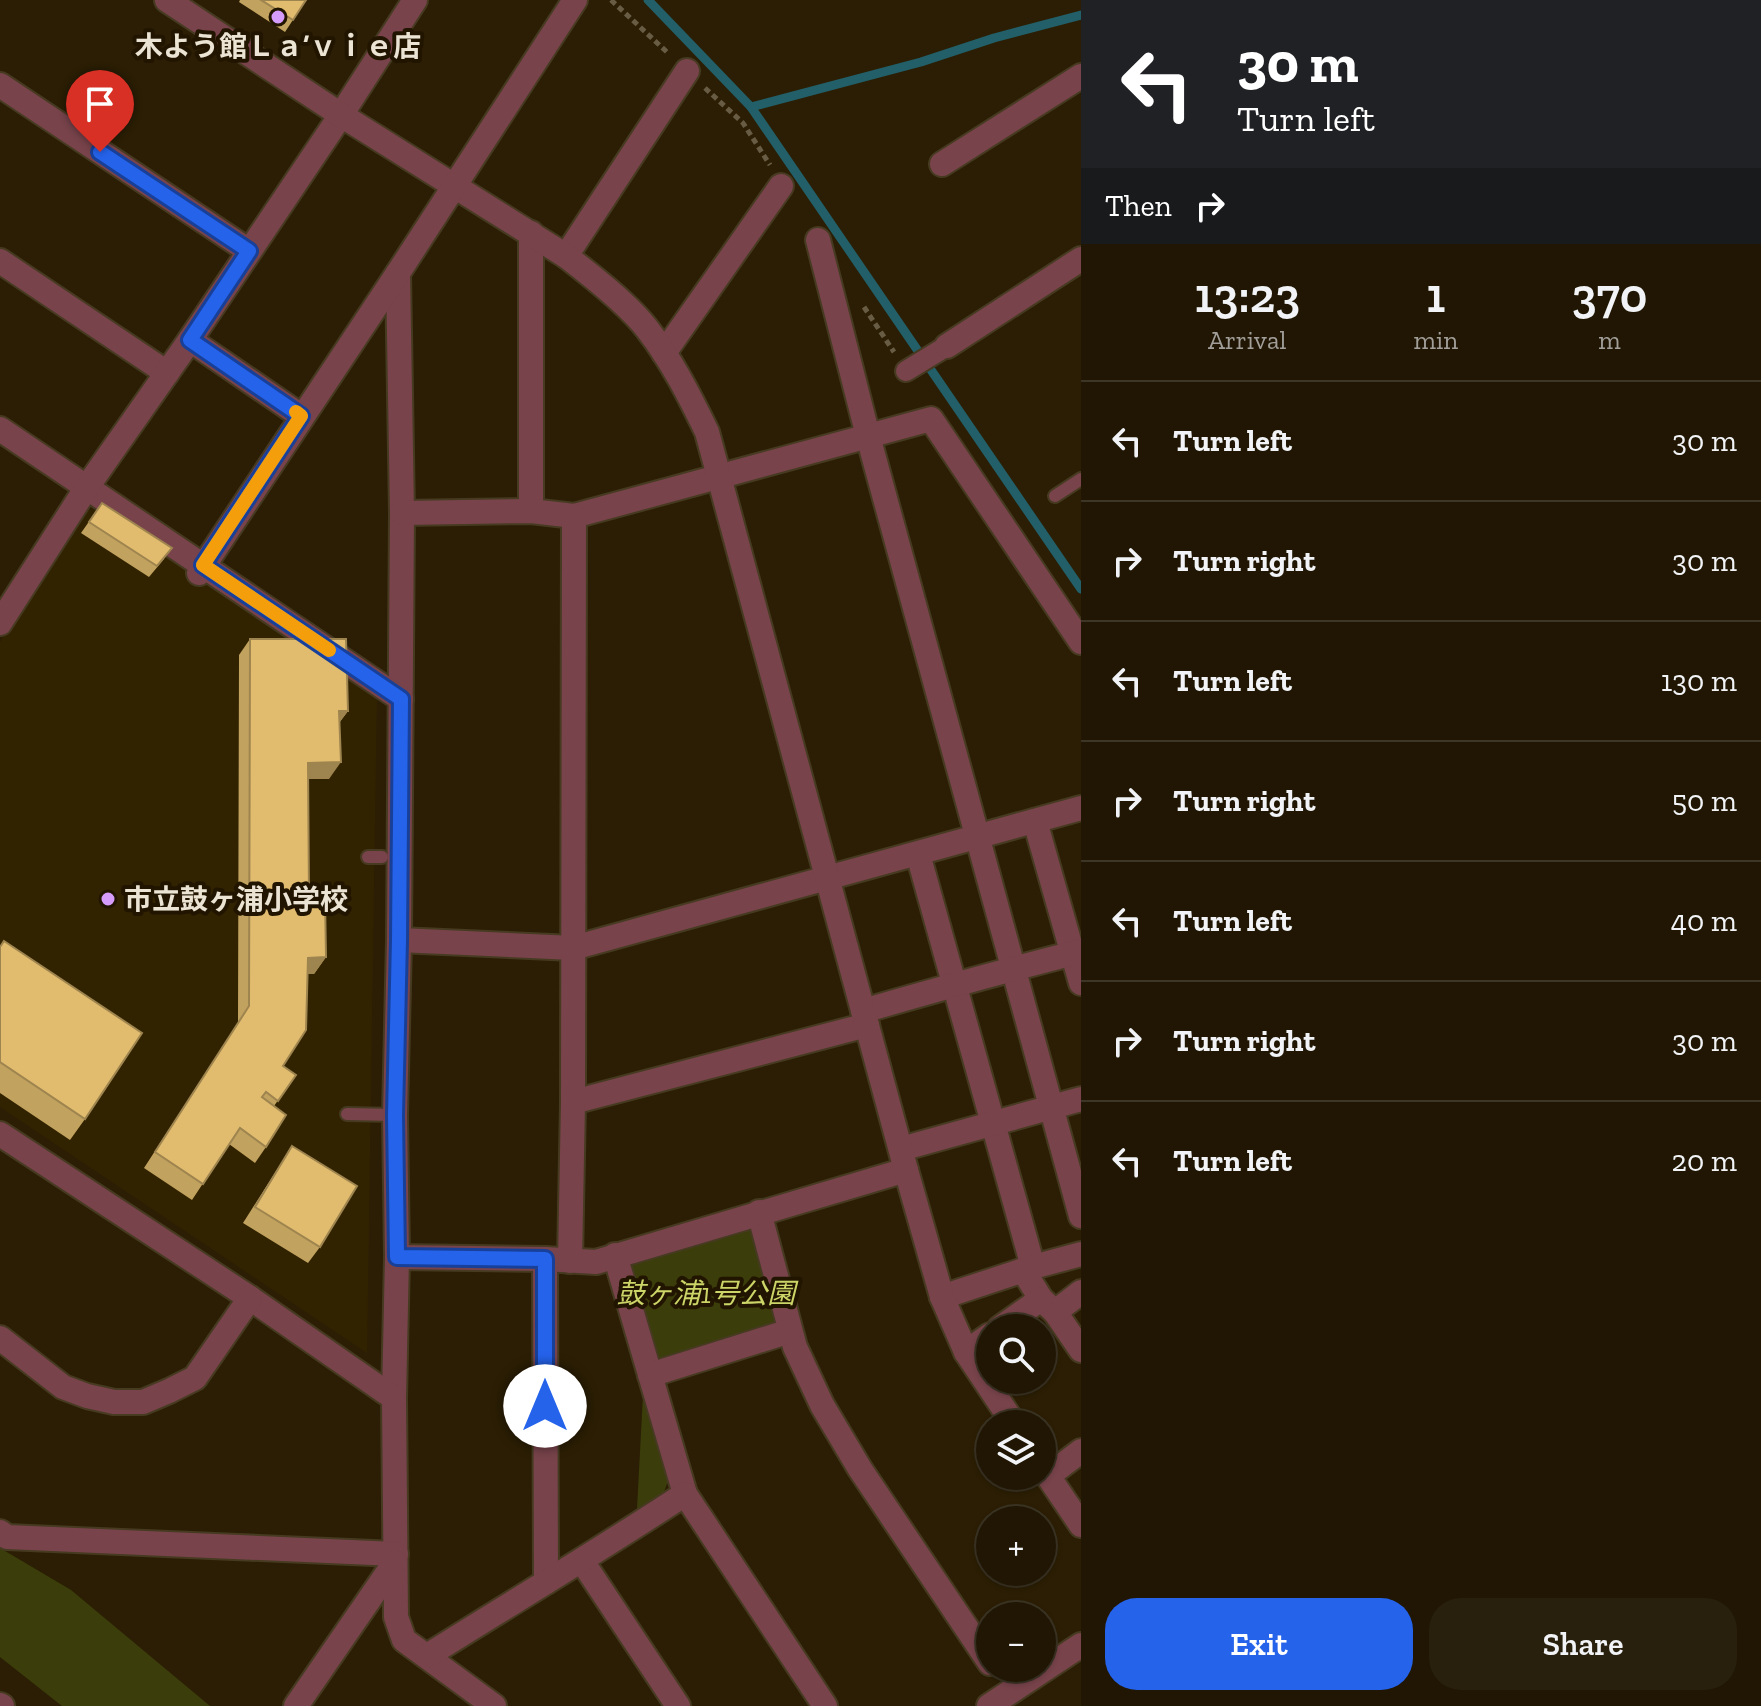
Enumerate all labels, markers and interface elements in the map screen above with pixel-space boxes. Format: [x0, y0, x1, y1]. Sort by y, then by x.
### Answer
marker: 木よう館Ｌａ’ｖｉｅ店 [269, 8, 287, 26]
text: 30 m [1237, 29, 1359, 96]
place label: 木よう館Ｌａ’ｖｉｅ店 [135, 30, 421, 63]
icon: left [1105, 32, 1209, 136]
pin [66, 70, 134, 152]
icon: arrive [78, 82, 122, 126]
text: Turn left [1237, 97, 1375, 140]
icon: right [1188, 184, 1232, 228]
text: Then [1105, 188, 1172, 224]
text: 13:23 [1195, 267, 1300, 324]
text: 1 [1426, 267, 1445, 324]
text: 370 [1572, 267, 1647, 324]
text: Arrival [1208, 324, 1286, 356]
text: min [1414, 324, 1458, 356]
text: m [1598, 324, 1621, 356]
icon: left [1105, 419, 1149, 463]
text: Turn left [1173, 423, 1292, 459]
text: 30 m [1672, 423, 1737, 459]
icon: right [1105, 539, 1149, 583]
text: Turn right [1173, 543, 1315, 579]
text: 30 m [1672, 543, 1737, 579]
icon: left [1105, 659, 1149, 703]
text: Turn left [1173, 663, 1292, 699]
text: 130 m [1661, 663, 1737, 699]
icon: right [1105, 779, 1149, 823]
text: Turn right [1173, 783, 1315, 819]
text: 50 m [1672, 783, 1737, 819]
place label: 市立鼓ヶ浦小学校 [124, 883, 348, 916]
marker: 市立鼓ヶ浦小学校 [99, 890, 117, 908]
icon: left [1105, 899, 1149, 943]
text: Turn left [1173, 903, 1292, 939]
text: 40 m [1671, 903, 1737, 939]
icon: right [1105, 1019, 1149, 1063]
text: Turn right [1173, 1023, 1315, 1059]
text: 30 m [1672, 1023, 1737, 1059]
icon: left [1105, 1139, 1149, 1183]
text: Turn left [1173, 1143, 1292, 1179]
text: 20 m [1672, 1143, 1737, 1179]
park label: 鼓ヶ浦1号公園 [617, 1277, 799, 1310]
map controls [976, 1314, 1056, 1682]
button: search [976, 1314, 1056, 1394]
position arrow [503, 1364, 587, 1448]
button: layers [976, 1410, 1056, 1490]
button: + [976, 1506, 1056, 1586]
button: Exit [1105, 1598, 1413, 1690]
button: Share [1429, 1598, 1737, 1690]
button: − [976, 1602, 1056, 1682]

